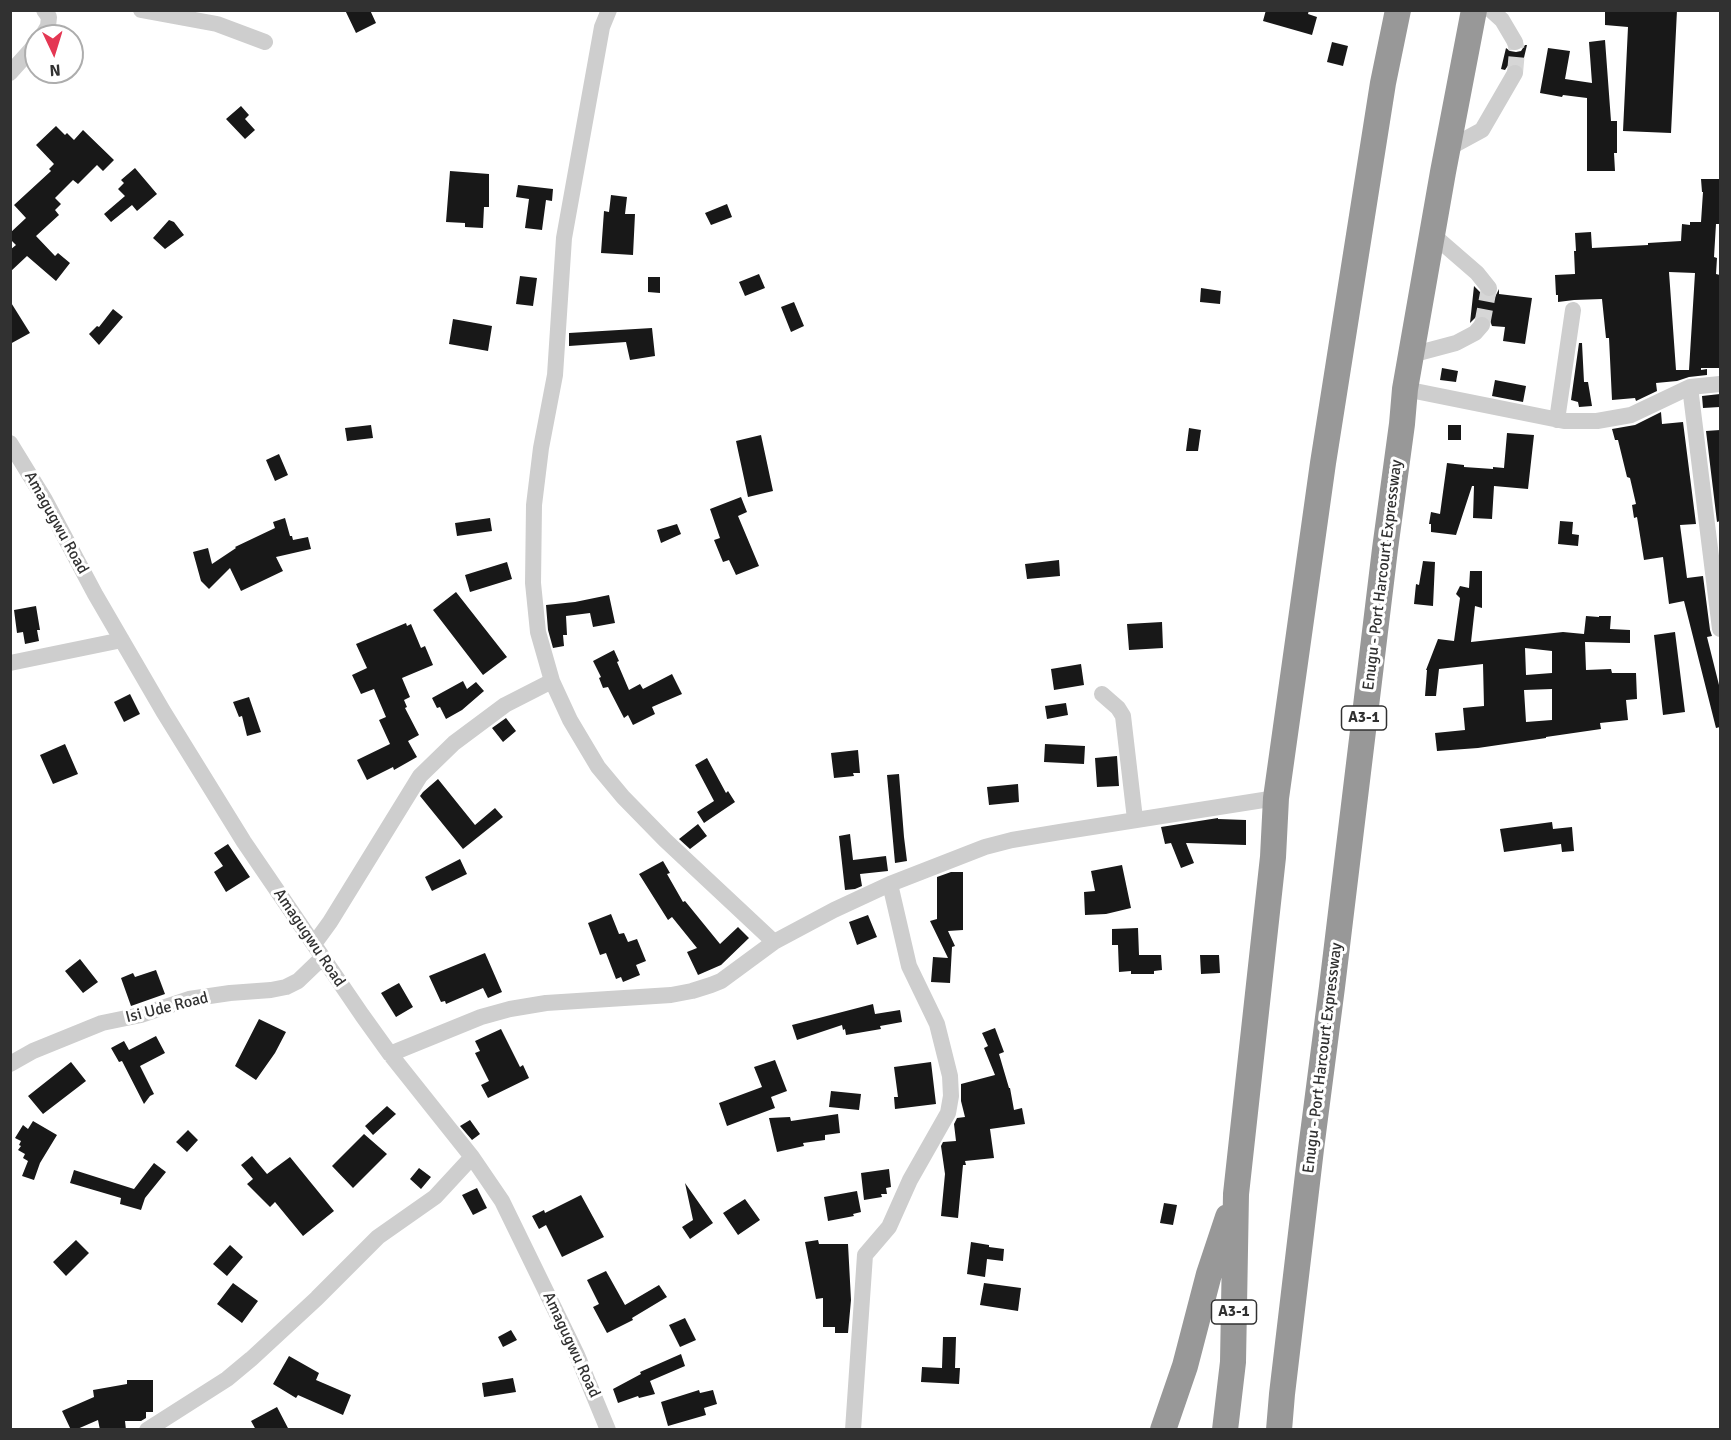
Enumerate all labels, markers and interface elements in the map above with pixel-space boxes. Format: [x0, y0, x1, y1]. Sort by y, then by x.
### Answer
north arrow [24, 24, 84, 84]
text: N [49, 60, 61, 80]
street label: Enugu - Port Harcourt Expressway [1359, 459, 1407, 691]
street label: Amagugwu Road [20, 468, 92, 578]
road number: A3-1 [1342, 706, 1386, 730]
street label: Amagugwu Road [269, 885, 349, 991]
street label: Enugu - Port Harcourt Expressway [1299, 942, 1347, 1174]
street label: Isi Ude Road [124, 988, 210, 1028]
street label: Amagugwu Road [538, 1289, 604, 1401]
road number: A3-1 [1212, 1300, 1256, 1324]

